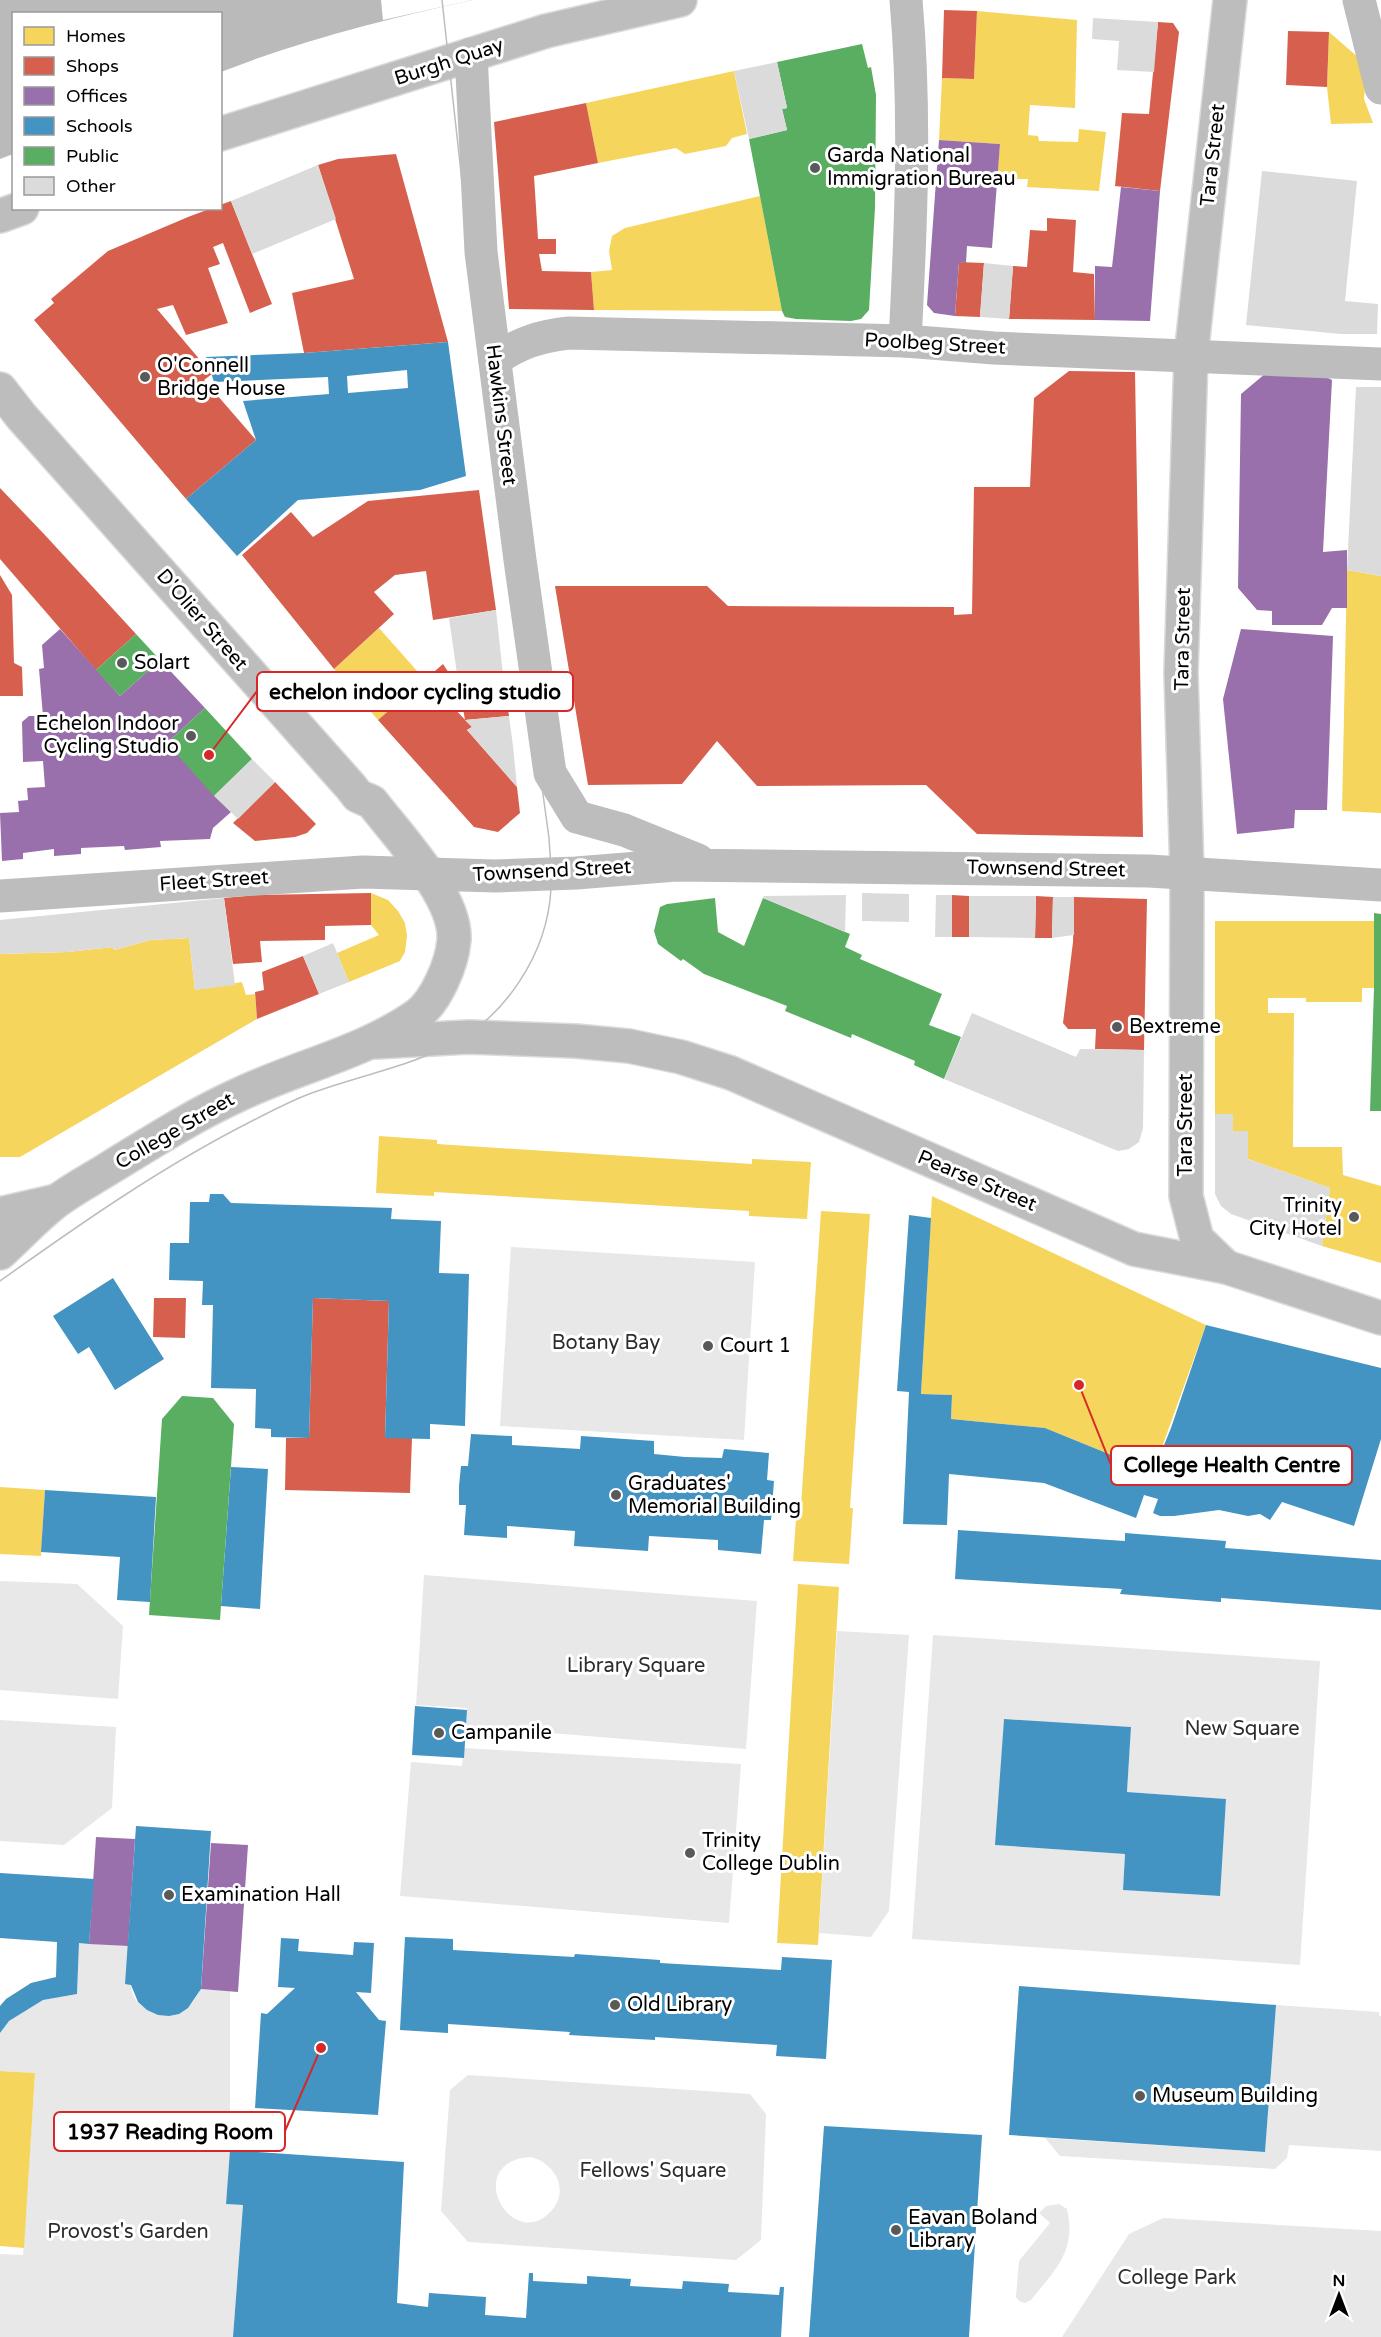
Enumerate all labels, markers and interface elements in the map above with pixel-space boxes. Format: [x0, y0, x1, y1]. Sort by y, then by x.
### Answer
legend [12, 12, 222, 210]
text: Homes [66, 25, 126, 47]
street label: Burgh Quay [391, 33, 507, 91]
text: Shops [66, 55, 119, 77]
text: Offices [66, 85, 128, 107]
street label: Tara Street [1196, 102, 1230, 208]
text: Schools [66, 115, 133, 137]
place label: Garda National Immigration Bureau [827, 144, 1016, 191]
text: Public [66, 145, 119, 167]
marker: Garda National Immigration Bureau [808, 161, 822, 175]
text: Other [66, 175, 116, 197]
street label: Poolbeg Street [864, 328, 1007, 360]
street label: Hawkins Street [480, 343, 522, 487]
place label: O'Connell Bridge House [157, 354, 285, 401]
marker: O'Connell Bridge House [138, 370, 152, 384]
street label: D'Olier Street [151, 564, 253, 676]
street label: Tara Street [1170, 587, 1196, 691]
place label: Solart [134, 651, 190, 675]
marker: Solart [115, 656, 129, 670]
callout: echelon indoor cycling studio [257, 672, 573, 711]
text: echelon indoor cycling studio [269, 680, 561, 705]
place label: Echelon Indoor Cycling Studio [36, 712, 179, 759]
marker: Echelon Indoor Cycling Studio [184, 729, 198, 743]
street label: Townsend Street [472, 855, 632, 887]
street label: Townsend Street [966, 856, 1126, 882]
street label: Fleet Street [158, 865, 270, 897]
place label: Bextreme [1129, 1015, 1221, 1039]
marker: Bextreme [1110, 1020, 1124, 1034]
street label: Tara Street [1174, 1073, 1198, 1177]
street label: College Street [111, 1087, 239, 1175]
street label: Pearse Street [914, 1145, 1040, 1217]
place label: Trinity City Hotel [1249, 1194, 1342, 1241]
marker: Trinity City Hotel [1347, 1210, 1361, 1224]
park label: Botany Bay [552, 1331, 660, 1355]
place label: Court 1 [720, 1334, 791, 1358]
marker: Court 1 [701, 1339, 715, 1353]
callout: College Health Centre [1111, 1446, 1352, 1485]
text: College Health Centre [1123, 1453, 1341, 1478]
place label: Graduates' Memorial Building [628, 1472, 801, 1519]
marker: Graduates' Memorial Building [609, 1488, 623, 1502]
park label: Library Square [567, 1654, 705, 1678]
park label: New Square [1184, 1717, 1300, 1741]
place label: Campanile [451, 1721, 552, 1745]
marker: Campanile [432, 1726, 446, 1740]
place label: Trinity College Dublin [702, 1829, 840, 1876]
marker: Trinity College Dublin [683, 1846, 697, 1860]
place label: Examination Hall [181, 1883, 341, 1907]
marker: Examination Hall [162, 1888, 176, 1902]
place label: Old Library [627, 1993, 733, 2017]
marker: Old Library [608, 1998, 622, 2012]
place label: Museum Building [1152, 2084, 1318, 2108]
marker: Museum Building [1133, 2089, 1147, 2103]
callout: 1937 Reading Room [54, 2112, 285, 2151]
text: 1937 Reading Room [67, 2120, 273, 2145]
park label: Fellows' Square [580, 2159, 726, 2183]
place label: Eavan Boland Library [908, 2206, 1038, 2253]
park label: Provost's Garden [47, 2220, 209, 2244]
marker: Eavan Boland Library [889, 2223, 903, 2237]
north arrow [1309, 2265, 1369, 2325]
park label: College Park [1118, 2266, 1237, 2290]
text: N [1333, 2271, 1345, 2291]

